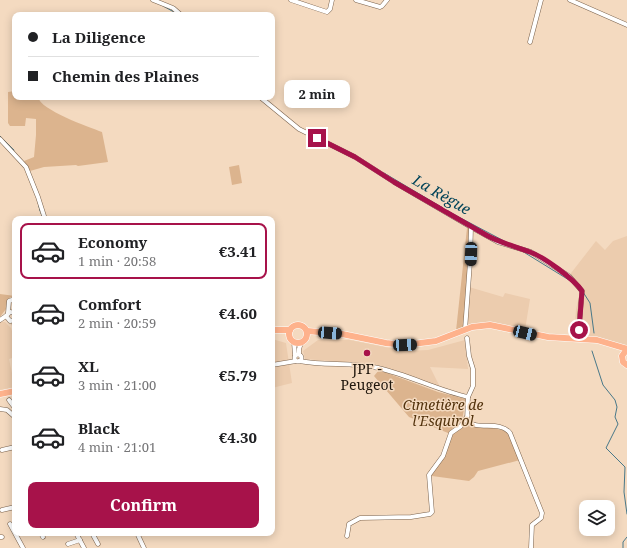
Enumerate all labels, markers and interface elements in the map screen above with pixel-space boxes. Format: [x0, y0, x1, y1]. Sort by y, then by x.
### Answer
text: La Diligence [52, 27, 146, 47]
text: Chemin des Plaines [52, 66, 199, 86]
callout: 2 min [284, 80, 350, 108]
text: 2 min [299, 85, 335, 103]
route end [308, 129, 326, 147]
water label: La Règue [408, 169, 475, 219]
text: Economy [78, 232, 147, 252]
icon: car [30, 233, 66, 269]
text: €3.41 [219, 241, 257, 261]
car [465, 242, 477, 266]
text: 1 min · 20:58 [78, 252, 156, 270]
text: Comfort [78, 294, 141, 314]
icon: car [30, 295, 66, 331]
text: €4.60 [219, 303, 257, 323]
text: 2 min · 20:59 [78, 314, 156, 332]
route start [570, 321, 588, 339]
car [512, 324, 538, 342]
car [318, 326, 342, 340]
car [393, 338, 417, 352]
marker: JPF - Peugeot [362, 348, 372, 358]
text: XL [78, 356, 99, 376]
icon: car [30, 357, 66, 393]
place label: JPF - Peugeot [341, 359, 393, 394]
text: €5.79 [219, 365, 257, 385]
text: 3 min · 21:00 [78, 376, 156, 394]
park label: Cimetière de l'Esquirol [403, 395, 483, 430]
text: Black [78, 418, 120, 438]
icon: car [30, 419, 66, 455]
text: €4.30 [219, 427, 257, 447]
text: 4 min · 21:01 [78, 438, 156, 456]
button: Confirm [28, 482, 259, 528]
map controls [579, 500, 615, 536]
button: layers [579, 500, 615, 536]

